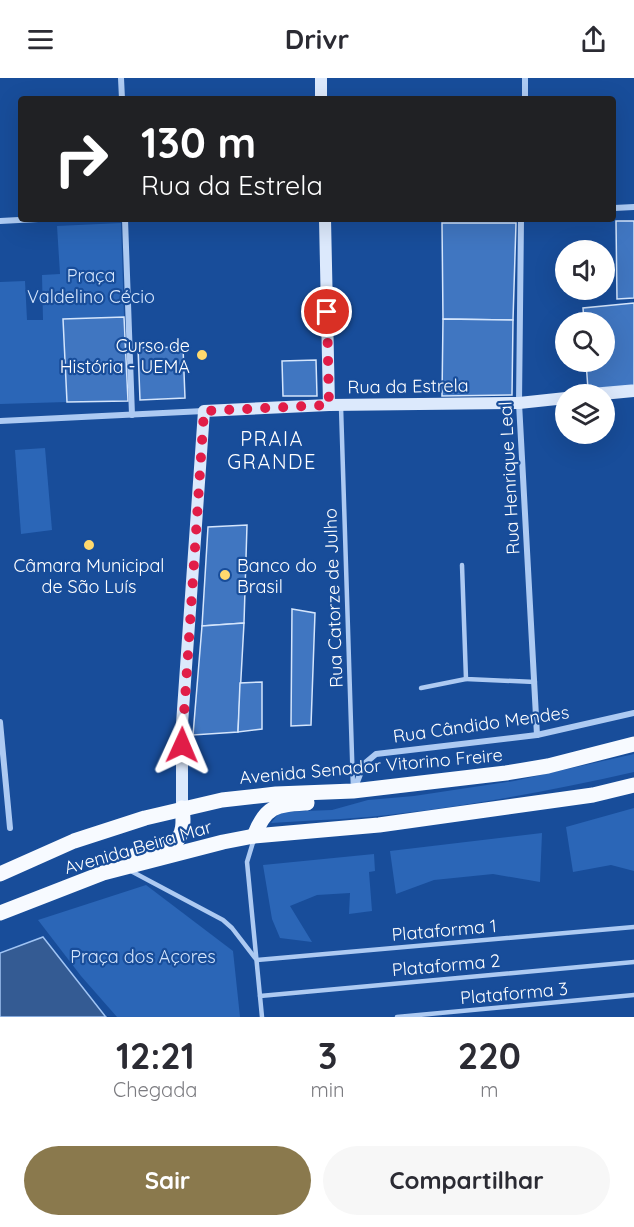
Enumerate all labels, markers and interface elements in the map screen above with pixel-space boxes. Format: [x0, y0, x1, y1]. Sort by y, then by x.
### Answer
text: Drivr [285, 22, 349, 56]
icon: menu [24, 23, 57, 56]
icon: share [577, 23, 610, 56]
text: 130 m [141, 116, 256, 169]
icon: right [42, 120, 120, 198]
text: Rua da Estrela [141, 168, 323, 202]
map controls [555, 240, 615, 444]
button: sound [555, 240, 615, 300]
park label: Praça Valdelino Cécio [27, 264, 155, 308]
pin [301, 286, 352, 337]
icon: arrive [310, 295, 343, 328]
button: search [555, 312, 615, 372]
place label: Curso de História - UEMA [60, 334, 190, 378]
marker: Curso de História - UEMA [195, 348, 209, 362]
street label: Rua da Estrela [347, 373, 469, 399]
button: layers [555, 384, 615, 444]
street label: Rua Henrique Leal [494, 401, 524, 555]
district label: PRAIA GRANDE [227, 426, 317, 474]
street label: Rua Catorze de Julho [318, 508, 348, 688]
marker: Câmara Municipal de São Luís [82, 538, 96, 552]
place label: Câmara Municipal de São Luís [13, 554, 165, 598]
place label: Banco do Brasil [237, 554, 317, 598]
marker: Banco do Brasil [218, 568, 232, 582]
street label: Rua Cândido Mendes [392, 700, 570, 748]
position arrow [150, 713, 214, 777]
street label: Avenida Senador Vitorino Freire [239, 743, 503, 789]
street label: Avenida Beira Mar [61, 815, 215, 879]
street label: Plataforma 1 [391, 914, 497, 946]
park label: Praça dos Açores [70, 945, 216, 968]
street label: Plataforma 2 [391, 949, 501, 981]
street label: Plataforma 3 [459, 977, 569, 1009]
text: 12:21 [116, 1033, 195, 1078]
text: 3 [318, 1033, 337, 1078]
text: 220 [458, 1033, 521, 1078]
text: Chegada [113, 1077, 197, 1102]
text: min [311, 1077, 345, 1102]
text: m [480, 1077, 498, 1102]
button: Sair [24, 1146, 311, 1215]
button: Compartilhar [323, 1146, 610, 1215]

